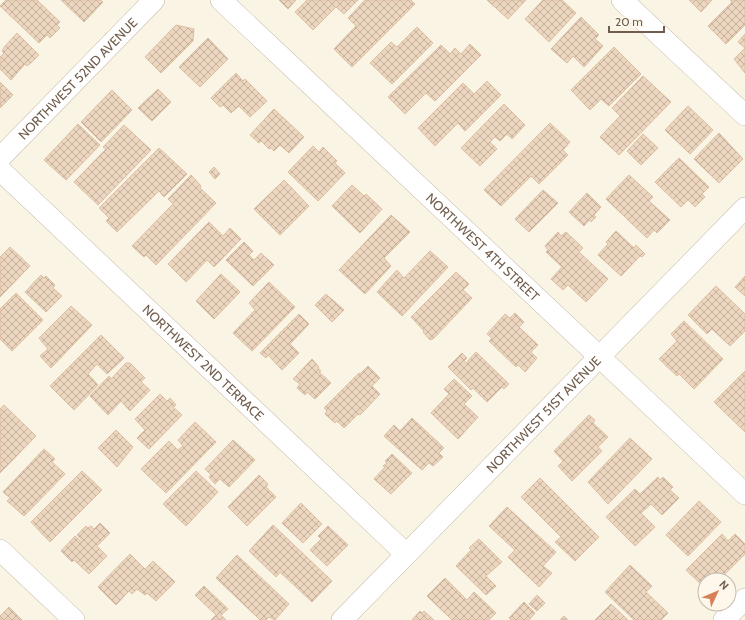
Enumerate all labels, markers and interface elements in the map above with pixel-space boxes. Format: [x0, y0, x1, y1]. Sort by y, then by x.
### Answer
scale bar [609, 8, 664, 34]
street label: NORTHWEST 52ND AVENUE [15, 14, 140, 143]
text: 20 m [615, 14, 643, 29]
street label: NORTHWEST 4TH STREET [423, 190, 543, 304]
street label: NORTHWEST 2ND TERRACE [139, 301, 267, 424]
street label: NORTHWEST 51ST AVENUE [483, 352, 604, 476]
north arrow [697, 572, 737, 612]
text: N [716, 577, 732, 593]

